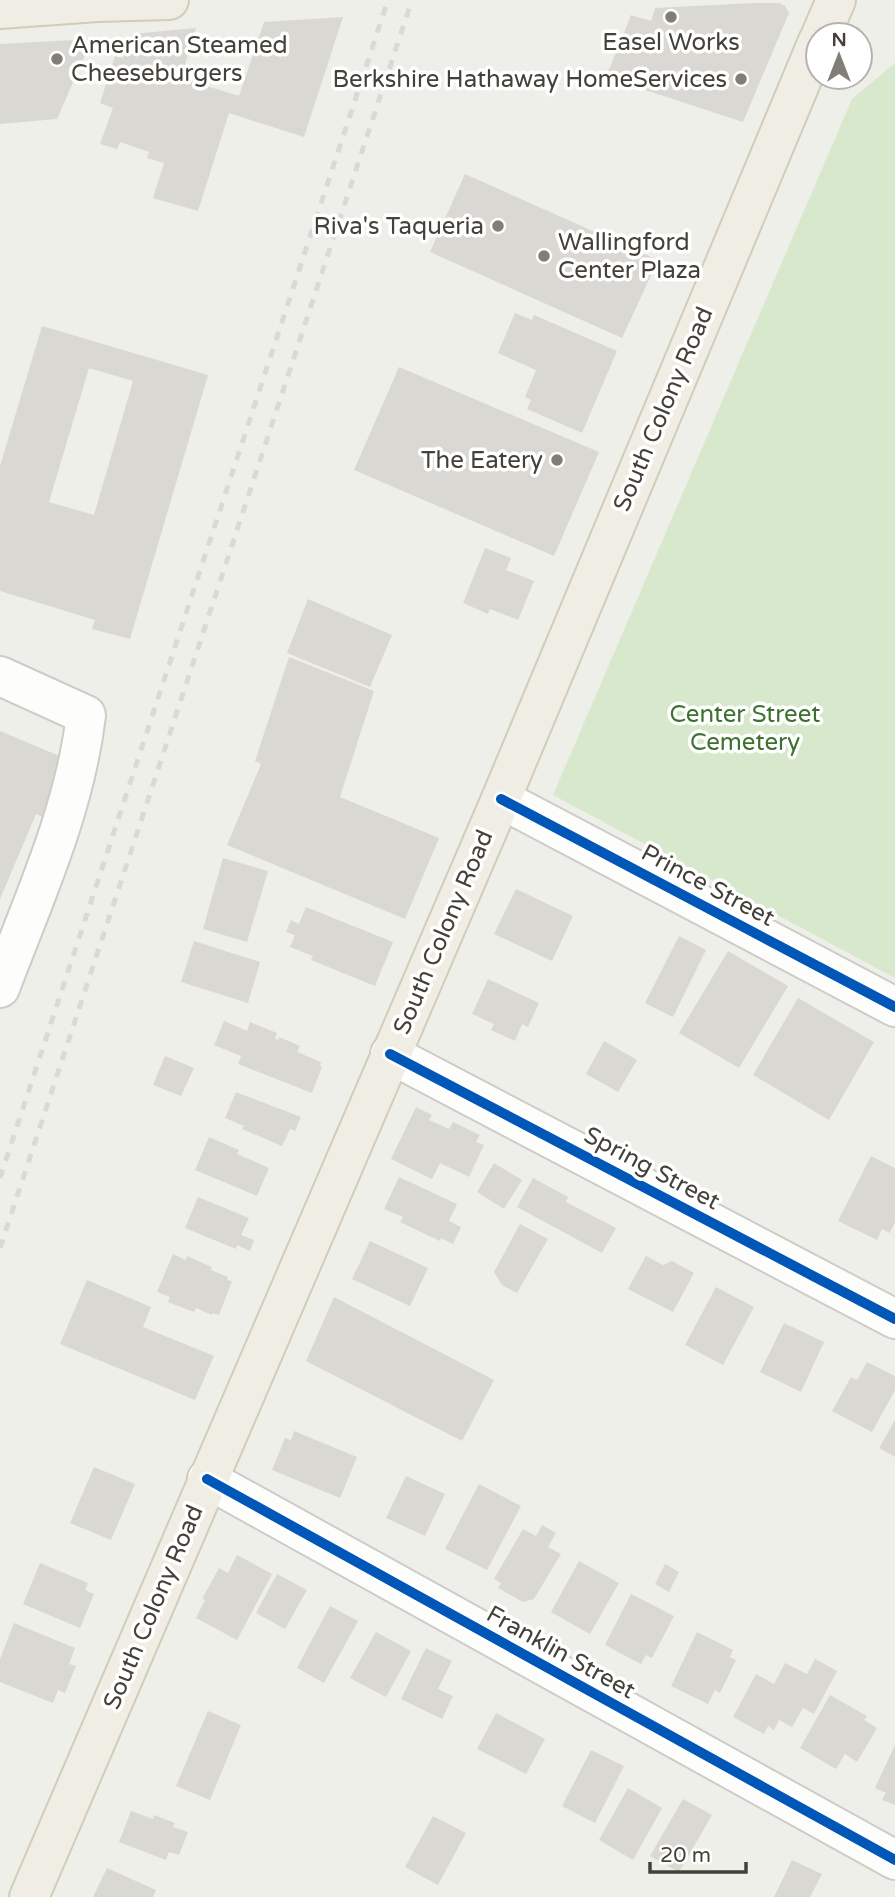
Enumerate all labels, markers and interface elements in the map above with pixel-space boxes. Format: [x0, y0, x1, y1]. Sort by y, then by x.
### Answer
marker: Easel Works [663, 9, 679, 25]
north arrow [804, 21, 874, 91]
place label: Easel Works [602, 28, 740, 57]
text: N [831, 29, 847, 51]
place label: American Steamed Cheeseburgers [71, 31, 288, 88]
marker: American Steamed Cheeseburgers [49, 51, 65, 67]
place label: Berkshire Hathaway HomeServices [333, 65, 727, 94]
marker: Berkshire Hathaway HomeServices [733, 71, 749, 87]
place label: Riva's Taqueria [314, 212, 484, 241]
marker: Riva's Taqueria [490, 218, 506, 234]
place label: Wallingford Center Plaza [558, 228, 701, 285]
marker: Wallingford Center Plaza [536, 248, 552, 264]
street label: South Colony Road [607, 303, 720, 516]
place label: The Eatery [421, 446, 543, 475]
marker: The Eatery [549, 452, 565, 468]
park label: Center Street Cemetery [670, 700, 820, 757]
street label: South Colony Road [387, 826, 500, 1039]
street label: Prince Street [636, 838, 779, 933]
street label: Spring Street [579, 1121, 725, 1216]
street label: South Colony Road [97, 1501, 210, 1714]
street label: Franklin Street [481, 1600, 640, 1705]
scale bar [650, 1830, 746, 1874]
text: 20 m [660, 1843, 711, 1868]

